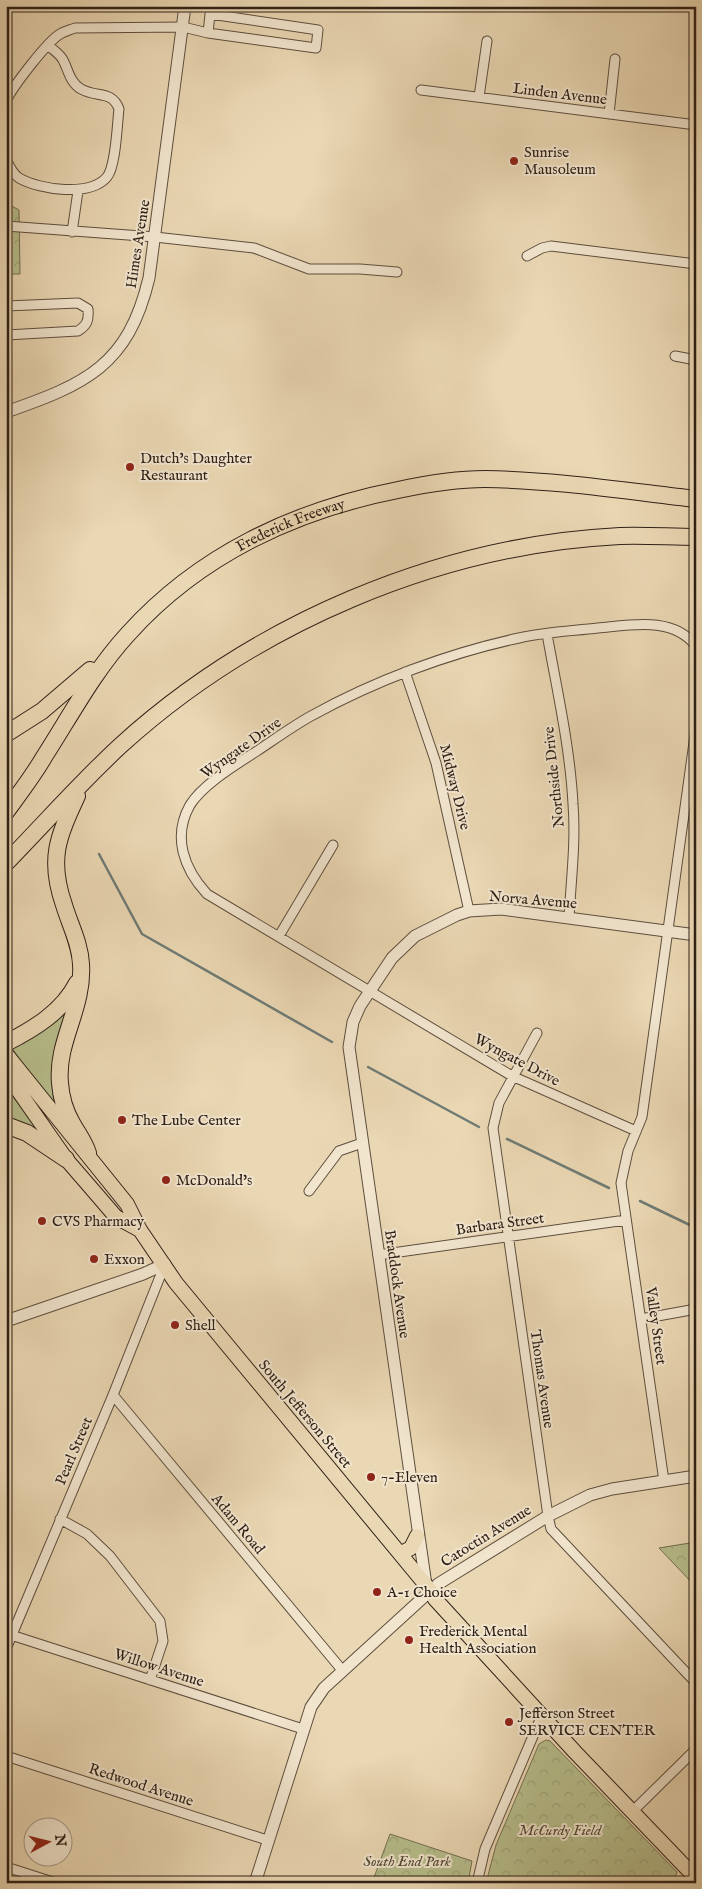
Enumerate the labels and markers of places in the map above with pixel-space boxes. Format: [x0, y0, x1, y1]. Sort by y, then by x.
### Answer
place label: Sunrise Mausoleum [524, 143, 596, 179]
marker: Sunrise Mausoleum [508, 155, 520, 167]
place label: Dutch's Daughter Restaurant [140, 449, 252, 485]
marker: Dutch's Daughter Restaurant [124, 461, 136, 473]
place label: The Lube Center [132, 1111, 241, 1130]
marker: The Lube Center [116, 1114, 128, 1126]
place label: McDonald's [176, 1171, 252, 1190]
marker: McDonald's [160, 1174, 172, 1186]
place label: CVS Pharmacy [52, 1212, 145, 1231]
marker: CVS Pharmacy [36, 1215, 48, 1227]
place label: Exxon [104, 1250, 145, 1269]
marker: Exxon [88, 1253, 100, 1265]
place label: Shell [185, 1316, 217, 1335]
marker: Shell [169, 1319, 181, 1331]
place label: 7-Eleven [381, 1468, 438, 1487]
marker: 7-Eleven [365, 1471, 377, 1483]
place label: A-1 Choice [386, 1583, 457, 1602]
marker: A-1 Choice [371, 1586, 383, 1598]
place label: Frederick Mental Health Association [419, 1622, 536, 1658]
marker: Frederick Mental Health Association [403, 1634, 415, 1646]
place label: Jefferson Street SERVICE CENTER [517, 1704, 656, 1740]
marker: Jefferson Street SERVICE CENTER [503, 1716, 515, 1728]

